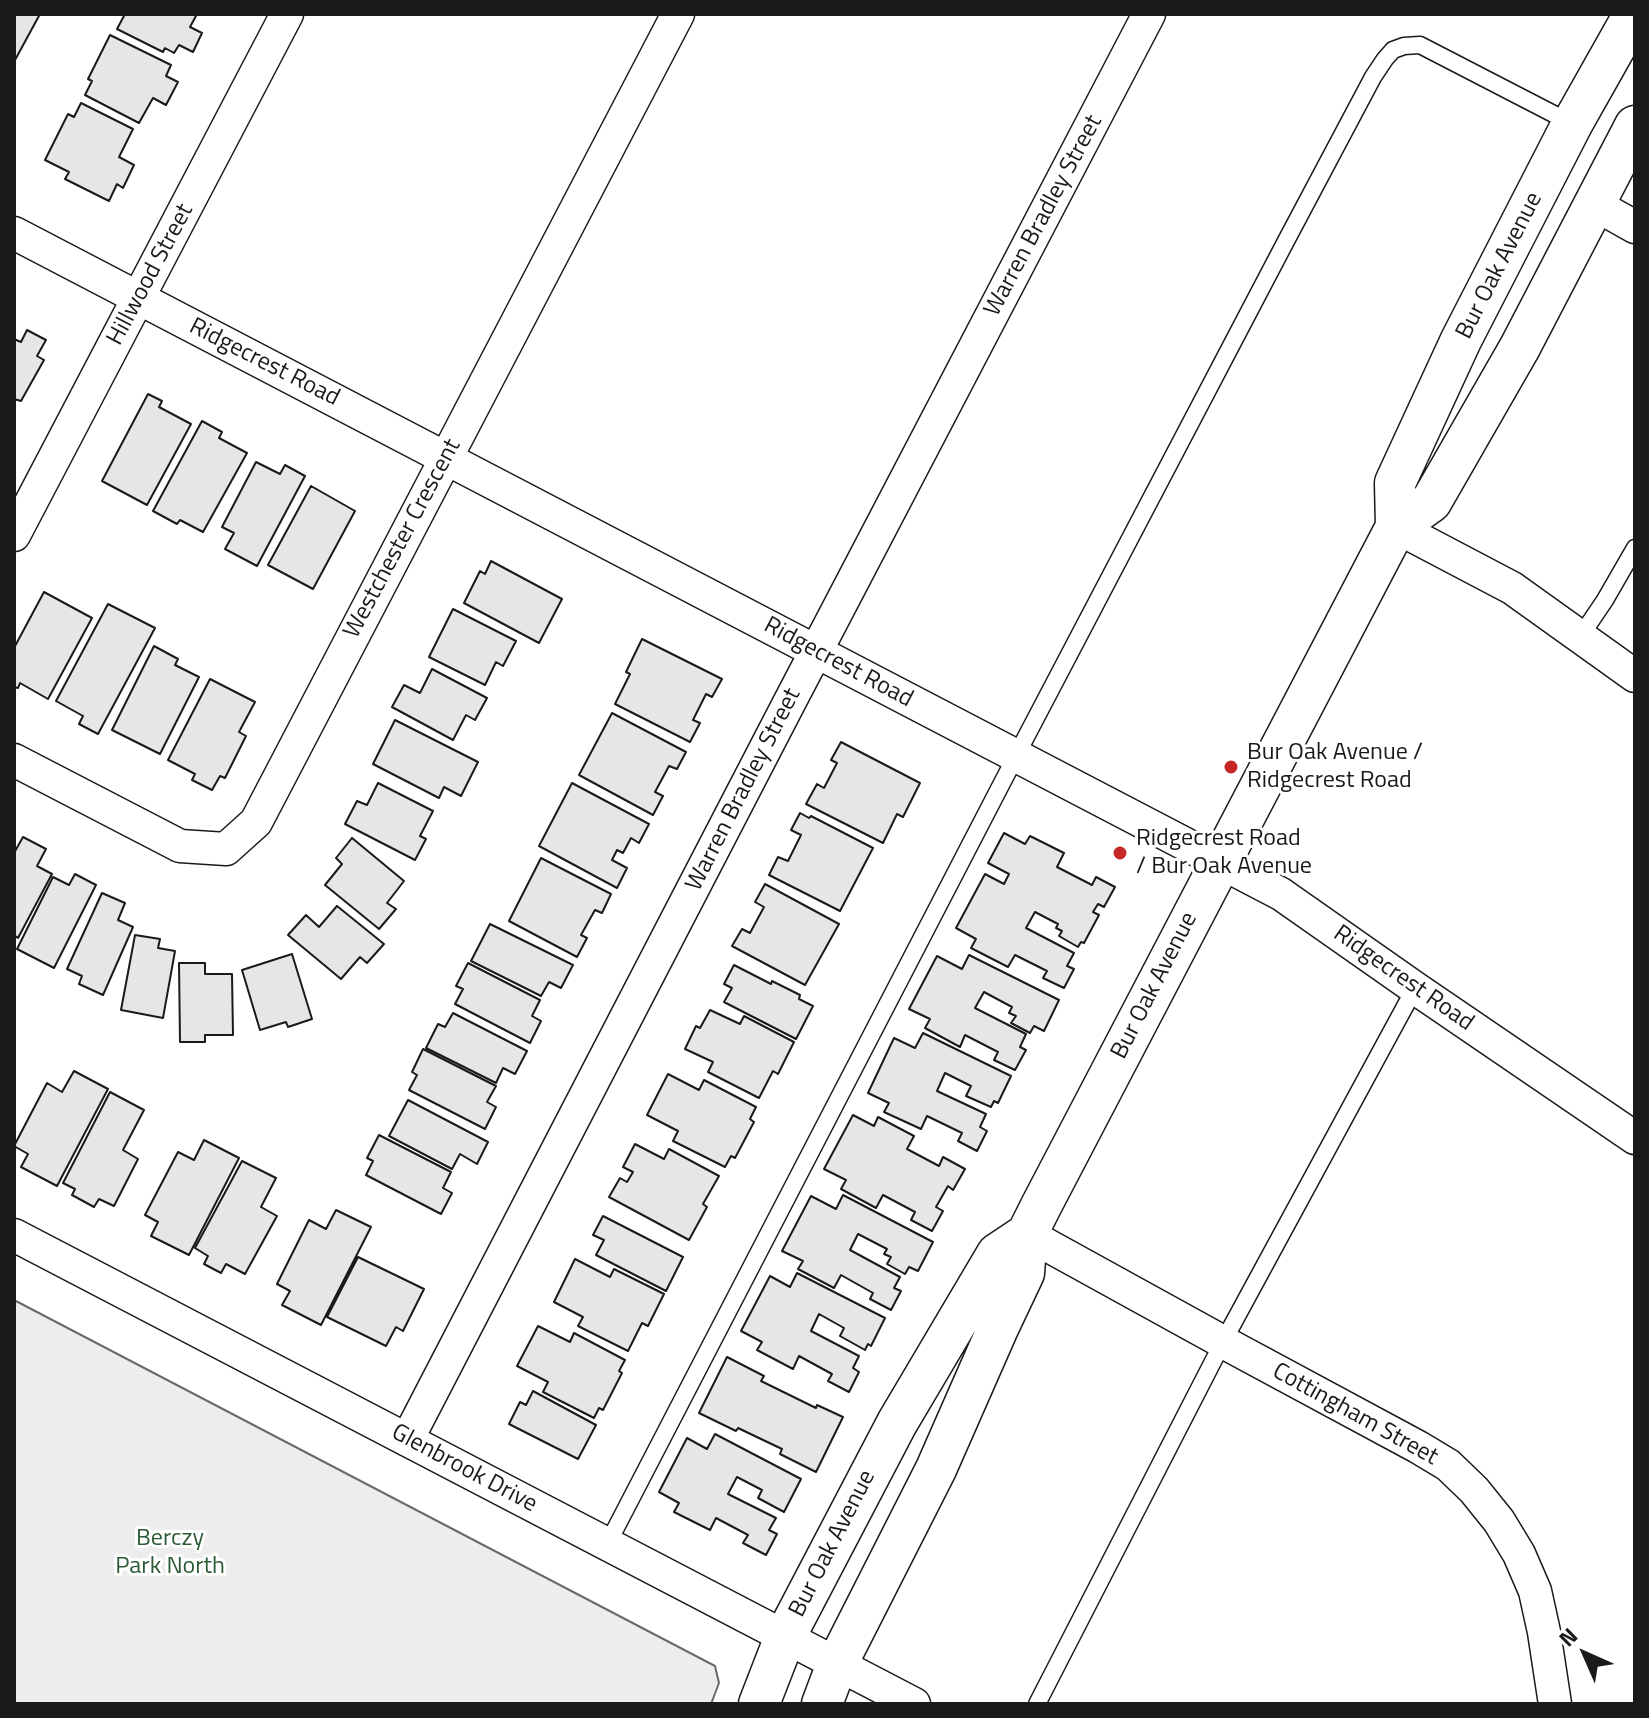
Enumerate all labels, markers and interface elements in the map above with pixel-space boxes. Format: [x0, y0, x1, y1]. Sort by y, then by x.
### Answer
street label: Warren Bradley Street [979, 111, 1109, 321]
street label: Bur Oak Avenue [1451, 188, 1549, 344]
street label: Hillwood Street [102, 199, 200, 351]
street label: Ridgecrest Road [184, 313, 344, 413]
street label: Westchester Crescent [338, 435, 468, 643]
street label: Ridgecrest Road [759, 612, 917, 714]
street label: Warren Bradley Street [680, 684, 808, 896]
place label: Bur Oak Avenue / Ridgecrest Road [1247, 739, 1423, 795]
marker: Bur Oak Avenue / Ridgecrest Road [1222, 758, 1240, 776]
place label: Ridgecrest Road / Bur Oak Avenue [1136, 825, 1312, 881]
marker: Ridgecrest Road / Bur Oak Avenue [1111, 844, 1129, 862]
street label: Bur Oak Avenue [1106, 908, 1204, 1064]
street label: Ridgecrest Road [1327, 920, 1479, 1038]
street label: Cottingham Street [1267, 1358, 1443, 1472]
street label: Glenbrook Drive [386, 1419, 542, 1519]
street label: Bur Oak Avenue [784, 1466, 882, 1622]
park label: Berczy Park North [115, 1525, 225, 1581]
north arrow [1545, 1614, 1625, 1694]
text: N [1551, 1620, 1585, 1654]

